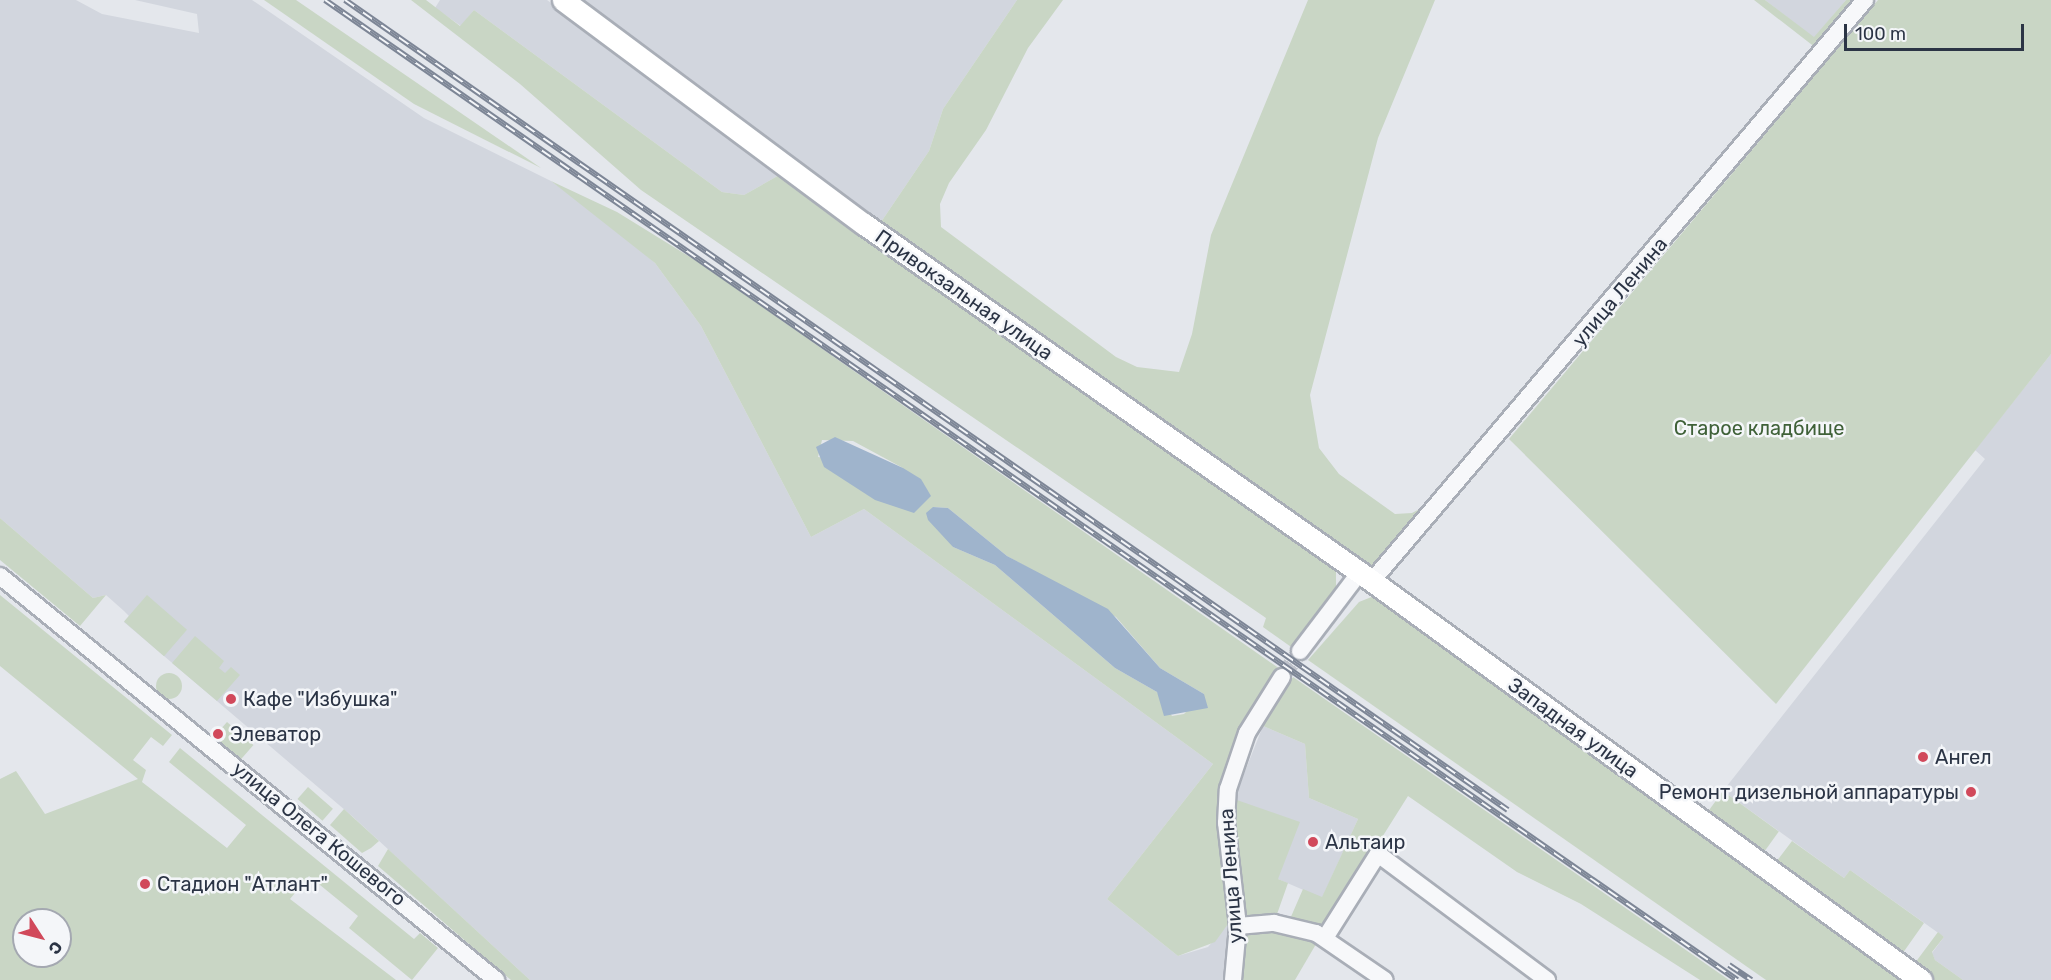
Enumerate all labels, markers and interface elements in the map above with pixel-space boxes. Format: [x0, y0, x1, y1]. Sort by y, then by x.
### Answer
scale bar [1847, 12, 2027, 50]
text: 100 m [1855, 23, 1906, 45]
street label: Привокзальная улица [871, 225, 1057, 365]
street label: улица Ленина [1567, 232, 1673, 352]
park label: Старое кладбище [1674, 416, 1844, 440]
street label: Западная улица [1503, 673, 1643, 783]
place label: Кафе "Избушка" [243, 687, 397, 711]
marker: Кафе "Избушка" [224, 692, 238, 706]
place label: Элеватор [230, 722, 321, 746]
marker: Элеватор [211, 727, 225, 741]
place label: Ангел [1935, 745, 1992, 769]
marker: Ангел [1916, 750, 1930, 764]
street label: улица Олега Кошевого [227, 757, 411, 911]
place label: Ремонт дизельной аппаратуры [1659, 780, 1959, 804]
marker: Ремонт дизельной аппаратуры [1964, 785, 1978, 799]
street label: улица Ленина [1214, 808, 1248, 944]
place label: Альтаир [1325, 830, 1405, 854]
marker: Альтаир [1306, 835, 1320, 849]
place label: Стадион "Атлант" [157, 872, 328, 896]
marker: Стадион "Атлант" [138, 877, 152, 891]
north arrow [12, 908, 72, 968]
text: С [44, 938, 66, 958]

